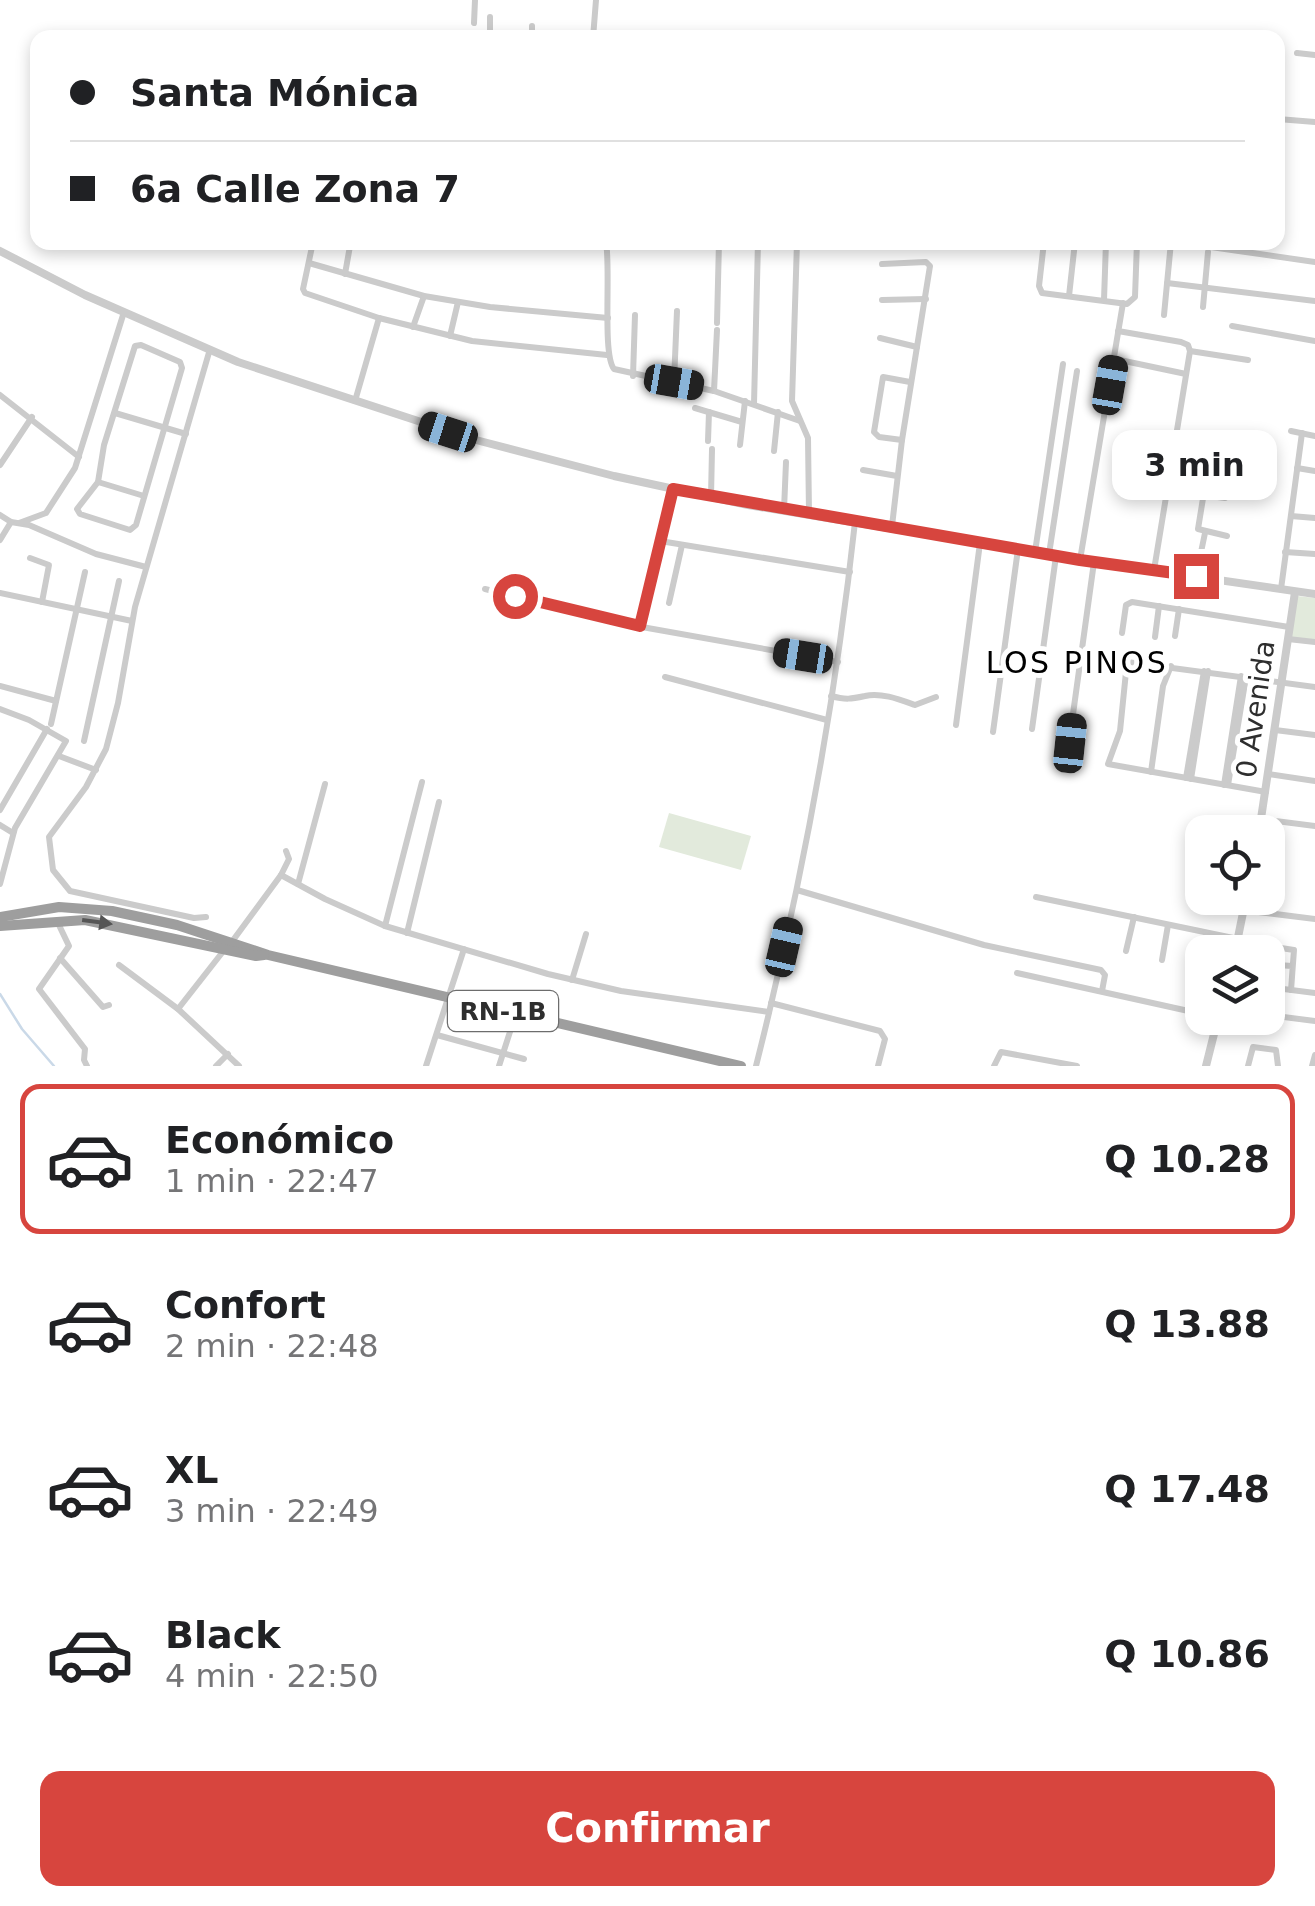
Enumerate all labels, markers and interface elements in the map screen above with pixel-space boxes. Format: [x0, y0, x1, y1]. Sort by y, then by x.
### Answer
text: Santa Mónica [130, 71, 419, 115]
text: 6a Calle Zona 7 [130, 167, 460, 211]
car [1090, 353, 1130, 417]
car [642, 362, 706, 402]
car [415, 408, 481, 456]
callout: 3 min [1114, 431, 1278, 501]
text: 3 min [1144, 446, 1245, 484]
route end [1174, 554, 1219, 599]
route start [493, 574, 538, 619]
car [771, 636, 835, 676]
street label: 0 Avenida [1230, 638, 1281, 780]
district label: LOS PINOS [986, 645, 1168, 680]
car [1052, 712, 1088, 774]
map controls [1185, 815, 1285, 1035]
button: locate [1185, 815, 1285, 915]
car [763, 914, 805, 980]
one-way arrow [82, 915, 113, 931]
button: layers [1185, 935, 1285, 1035]
road number: RN-1B [448, 991, 558, 1031]
icon: car [45, 1114, 135, 1204]
text: Económico [165, 1118, 394, 1162]
text: Q 10.28 [1104, 1137, 1270, 1181]
text: 1 min · 22:47 [165, 1162, 379, 1200]
icon: car [45, 1279, 135, 1369]
text: Confort [165, 1283, 326, 1327]
text: Q 13.88 [1104, 1302, 1270, 1346]
text: 2 min · 22:48 [165, 1327, 379, 1365]
icon: car [45, 1444, 135, 1534]
text: XL [165, 1448, 219, 1492]
text: Q 17.48 [1104, 1467, 1270, 1511]
text: 3 min · 22:49 [165, 1492, 379, 1530]
icon: car [45, 1609, 135, 1699]
text: Black [165, 1613, 280, 1657]
text: Q 10.86 [1104, 1632, 1270, 1676]
text: 4 min · 22:50 [165, 1657, 379, 1695]
button: Confirmar [40, 1771, 1275, 1886]

